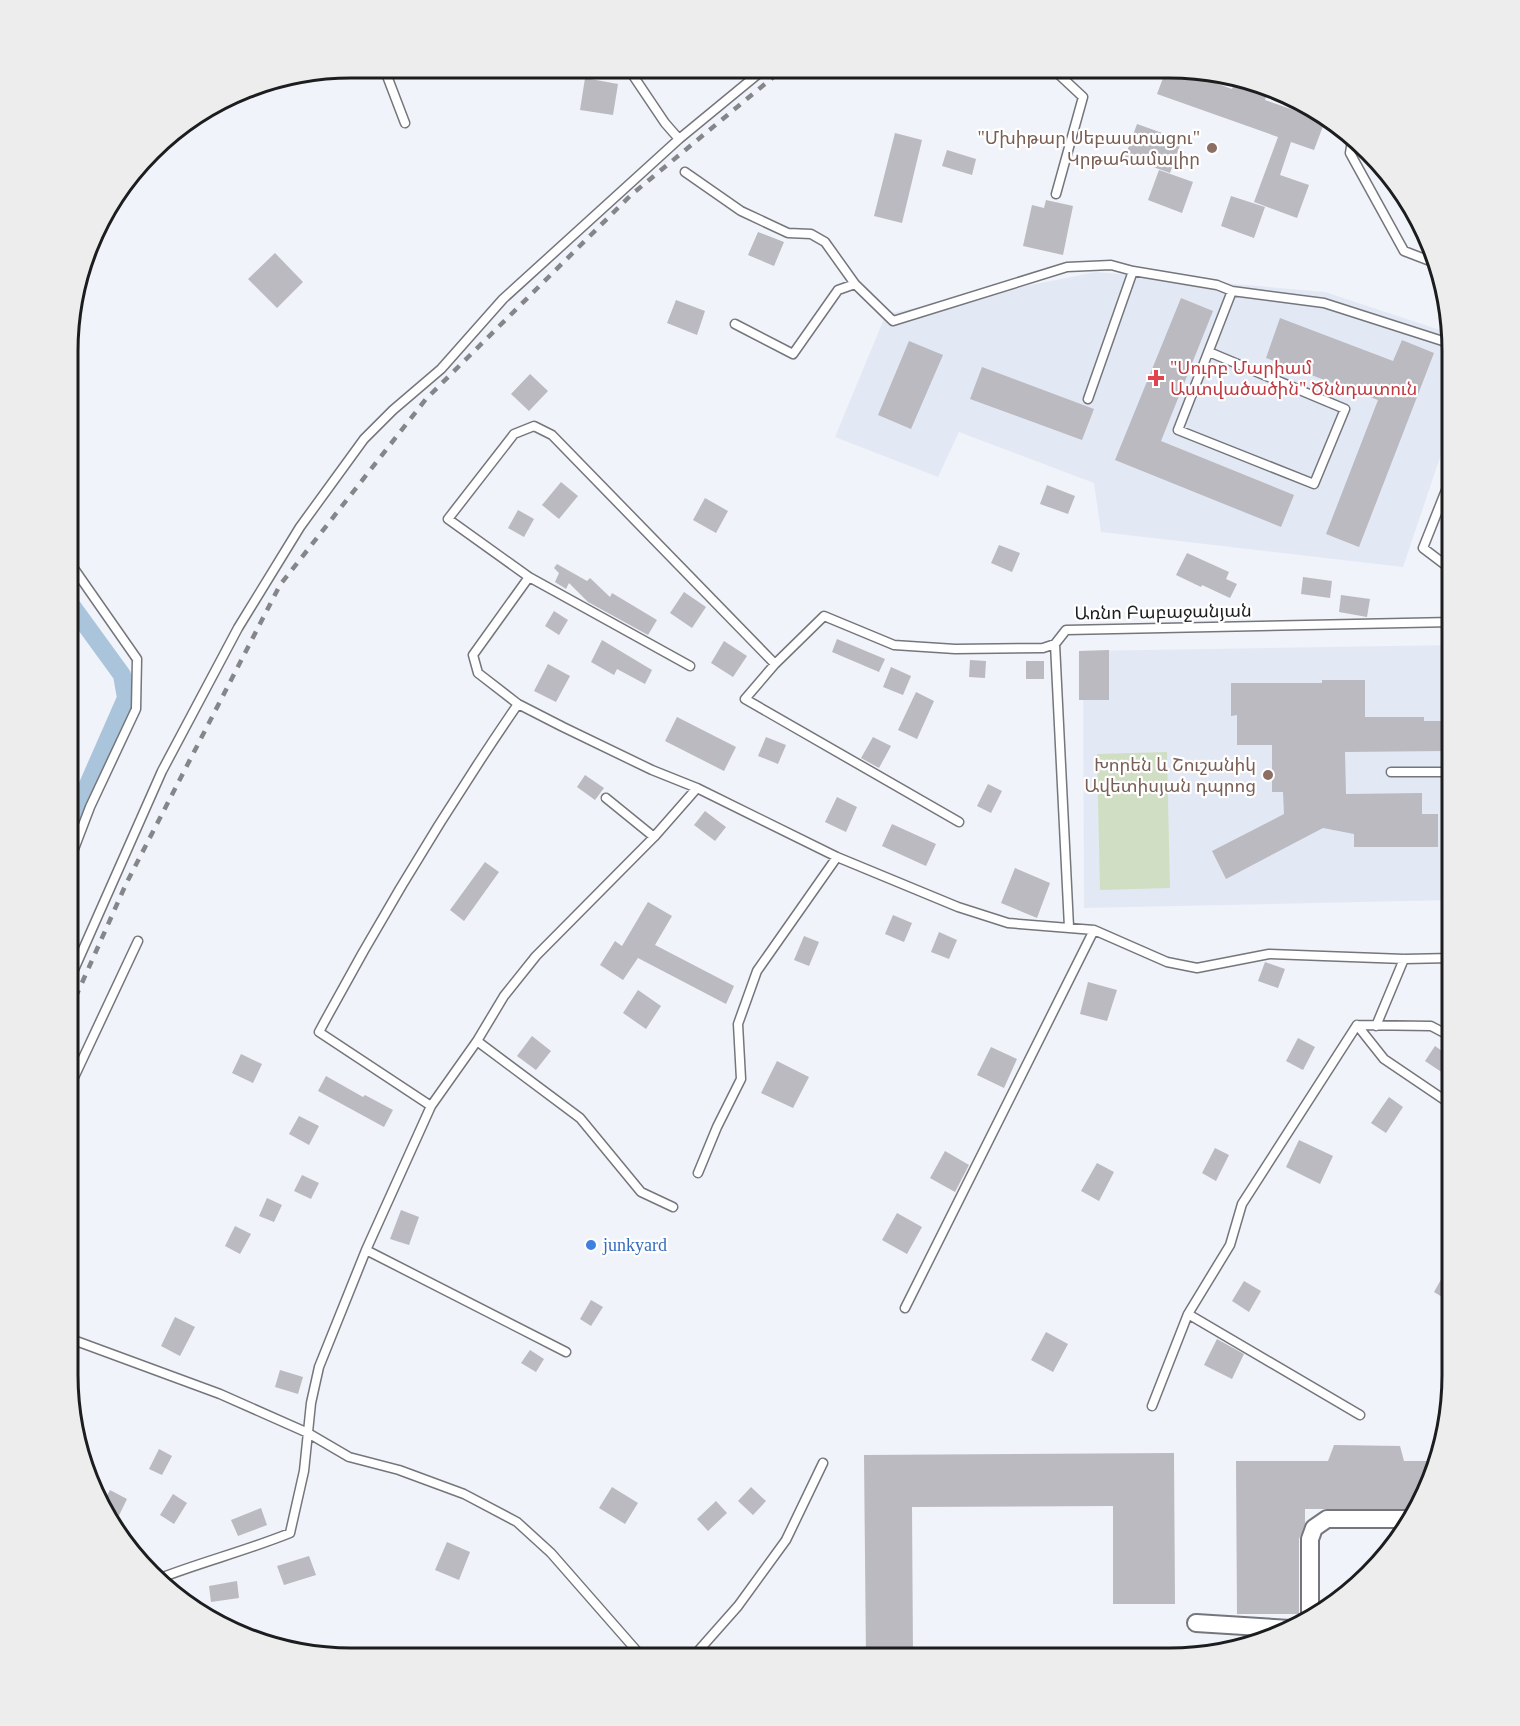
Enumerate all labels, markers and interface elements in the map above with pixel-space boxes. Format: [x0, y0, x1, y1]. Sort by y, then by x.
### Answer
place label: "Մխիթար Սեբաստացու" Կրթահամալիր [977, 128, 1200, 169]
marker: "Մխիթար Սեբաստացու" Կրթահամալիր [1205, 141, 1219, 155]
place label: "Սուրբ Մարիամ Աստվածածին" Ծննդատուն [1170, 358, 1417, 399]
marker: "Սուրբ Մարիամ Աստվածածին" Ծննդատուն [1147, 369, 1165, 387]
street label: Առնո Բաբաջանյան [1074, 600, 1252, 624]
place label: Խորեն և Շուշանիկ Ավետիսյան դպրոց [1084, 755, 1256, 796]
marker: Խորեն և Շուշանիկ Ավետիսյան դպրոց [1261, 768, 1275, 782]
place label: junkyard [602, 1235, 667, 1255]
marker: junkyard [584, 1238, 598, 1252]

